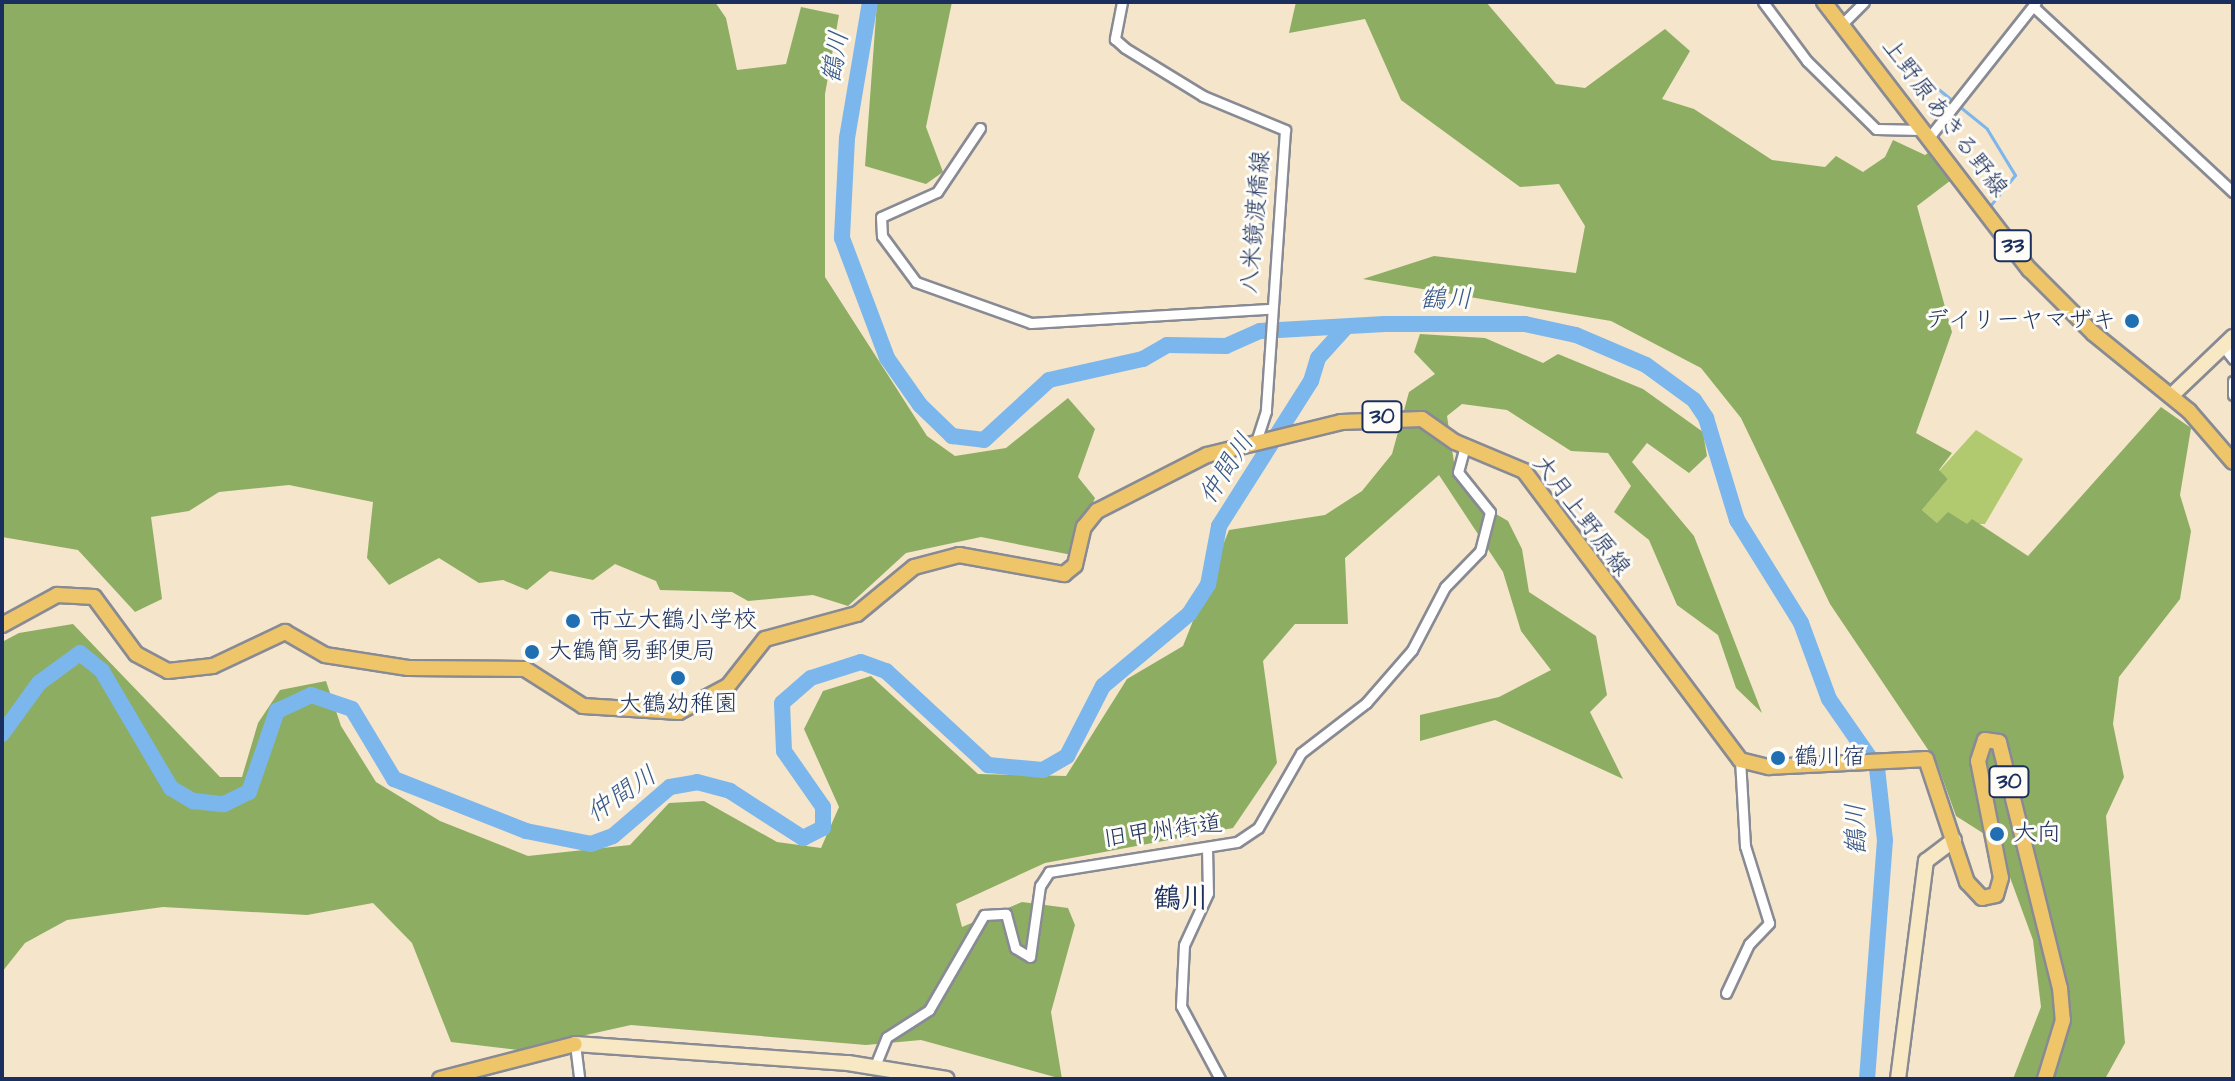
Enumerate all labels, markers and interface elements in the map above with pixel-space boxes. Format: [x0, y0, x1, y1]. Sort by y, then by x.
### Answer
water label: 鶴川 [816, 29, 856, 85]
street label: 上野原あきる野線 [1875, 33, 2013, 203]
street label: 八米鏡渡橋線 [1235, 149, 1277, 295]
road number: 33 [1993, 228, 2033, 264]
water label: 鶴川 [1420, 284, 1472, 316]
place label: デイリーヤマザキ [1924, 307, 2116, 335]
marker: デイリーヤマザキ [2123, 312, 2141, 330]
road number: 30 [1360, 399, 1404, 435]
water label: 仲間川 [1193, 428, 1261, 510]
street label: 大月上野原線 [1526, 450, 1636, 582]
place label: 市立大鶴小学校 [589, 607, 757, 635]
marker: 市立大鶴小学校 [564, 612, 582, 630]
place label: 大鶴簡易郵便局 [548, 638, 716, 666]
marker: 大鶴簡易郵便局 [523, 643, 541, 661]
marker: 大鶴幼稚園 [669, 669, 687, 687]
place label: 大鶴幼稚園 [618, 691, 738, 719]
place label: 鶴川宿 [1794, 744, 1866, 772]
marker: 鶴川宿 [1769, 749, 1787, 767]
water label: 仲間川 [581, 760, 663, 830]
road number: 30 [1987, 764, 2031, 800]
water label: 鶴川 [1841, 803, 1873, 855]
street label: 旧甲州街道 [1102, 809, 1224, 855]
place label: 大向 [2013, 820, 2061, 848]
marker: 大向 [1988, 825, 2006, 843]
district label: 鶴川 [1153, 882, 1209, 916]

